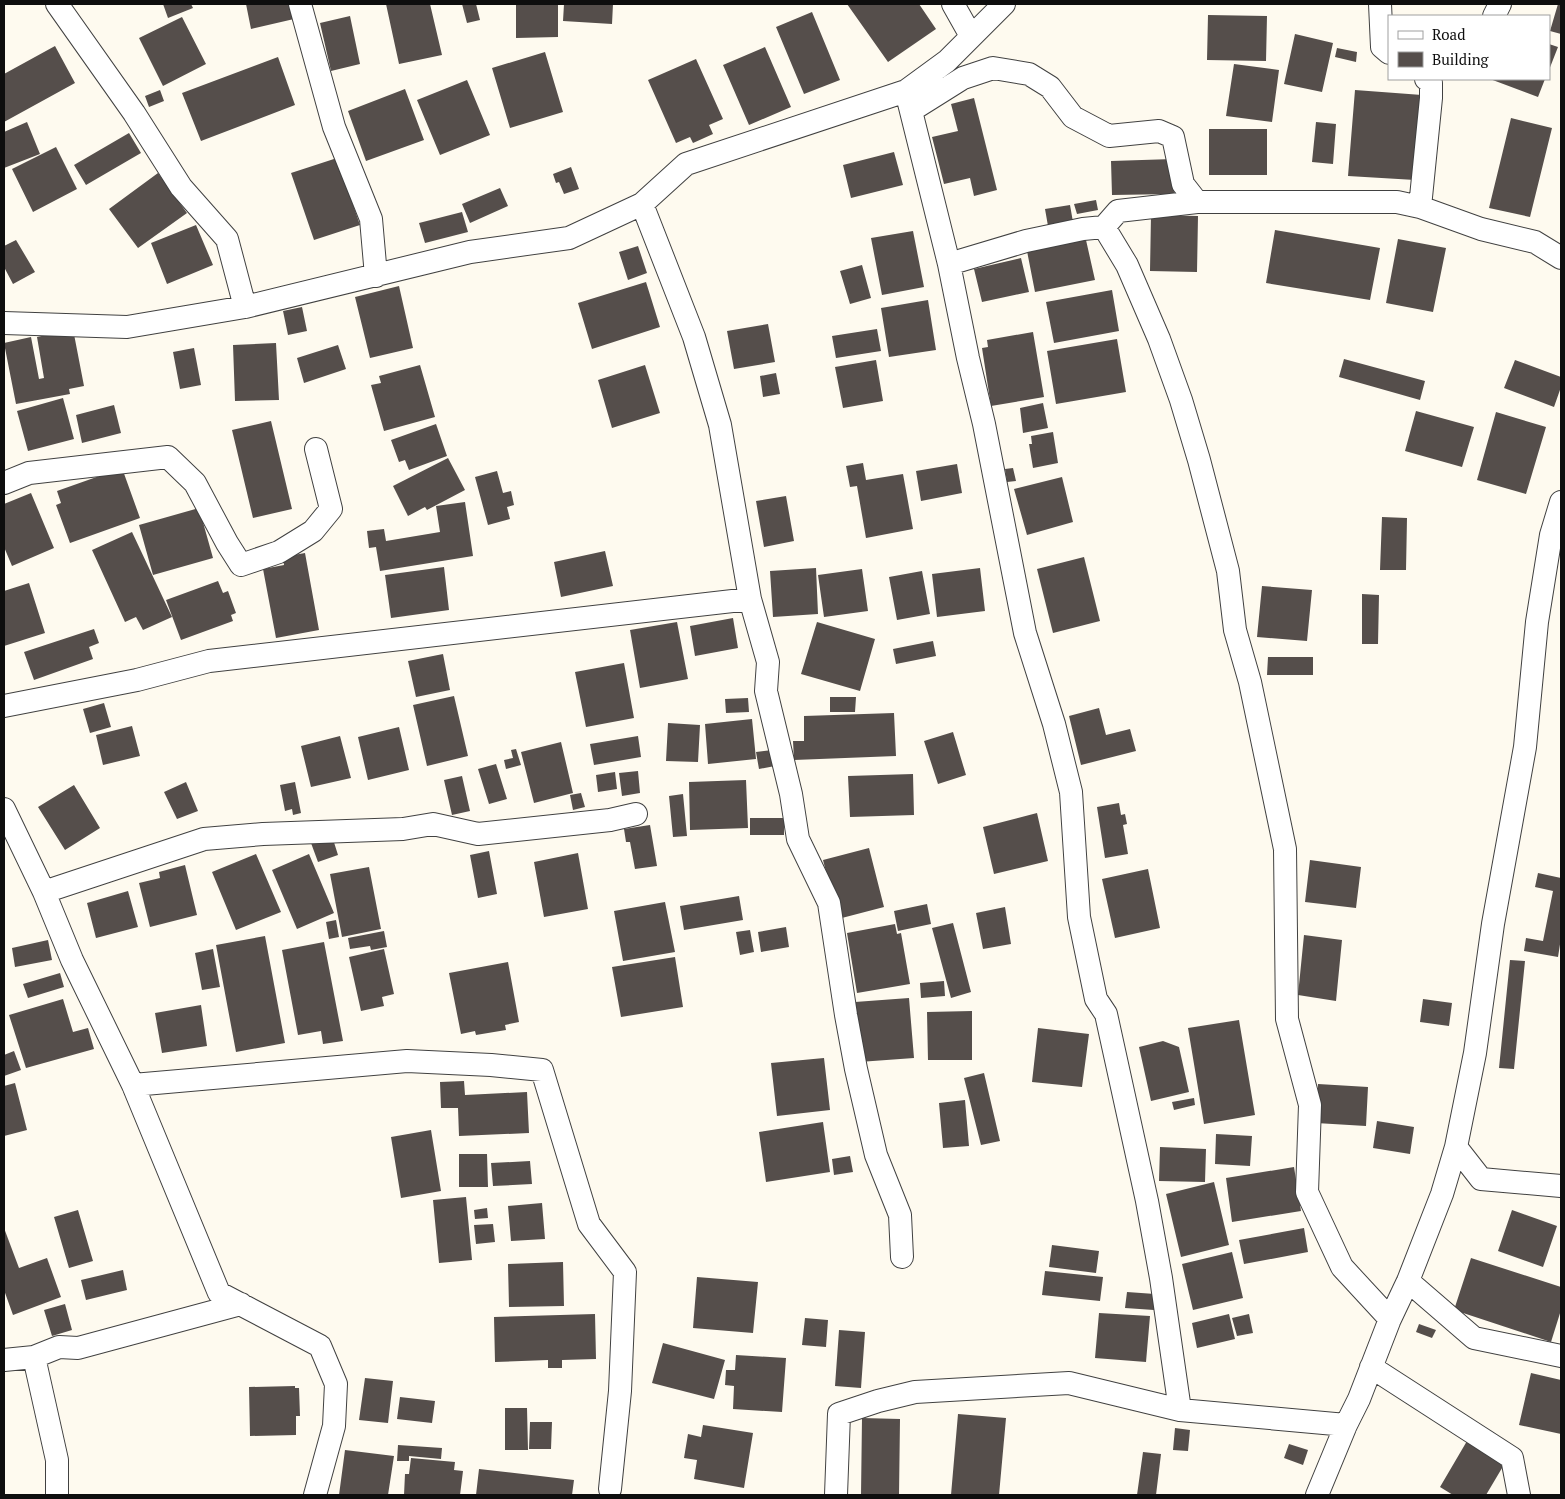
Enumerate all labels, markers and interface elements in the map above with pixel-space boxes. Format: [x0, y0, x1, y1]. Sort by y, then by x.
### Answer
legend [1388, 15, 1550, 80]
text: Road [1432, 24, 1465, 44]
text: Building [1432, 49, 1490, 69]

